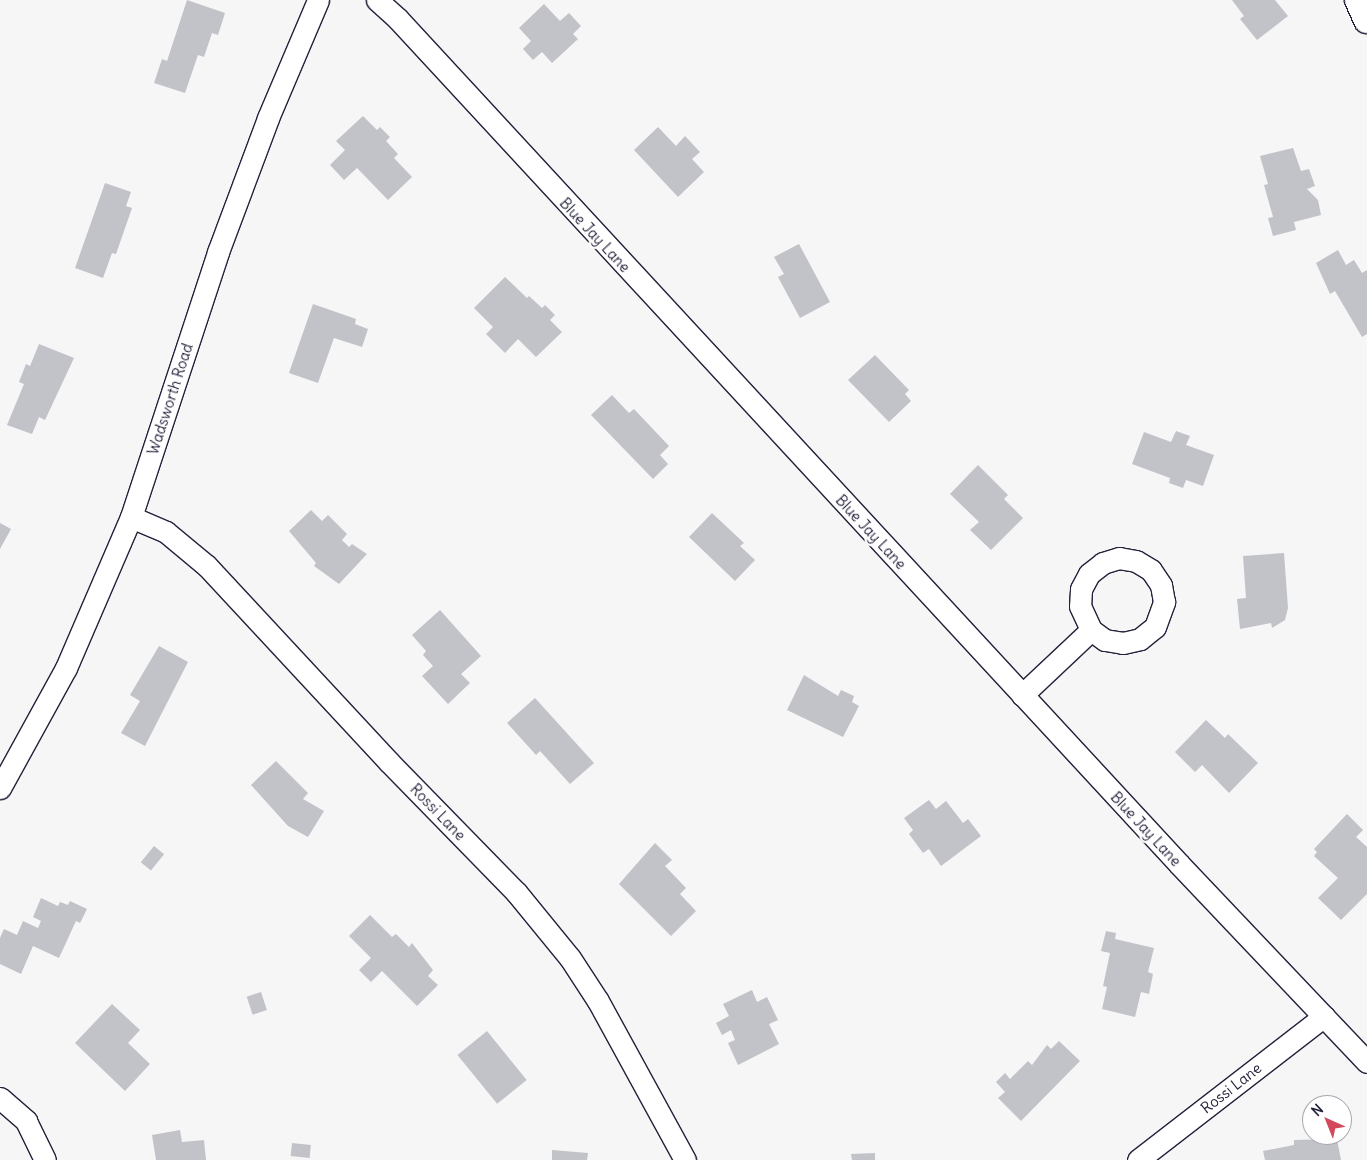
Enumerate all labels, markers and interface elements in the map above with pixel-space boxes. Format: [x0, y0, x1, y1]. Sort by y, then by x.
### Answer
street label: Blue Jay Lane [556, 194, 634, 276]
street label: Wadsworth Road [144, 341, 196, 457]
street label: Blue Jay Lane [832, 491, 910, 573]
street label: Rossi Lane [407, 780, 469, 844]
street label: Blue Jay Lane [1107, 788, 1185, 870]
street label: Rossi Lane [1197, 1059, 1265, 1117]
north arrow [1302, 1095, 1352, 1145]
text: N [1308, 1100, 1327, 1120]

